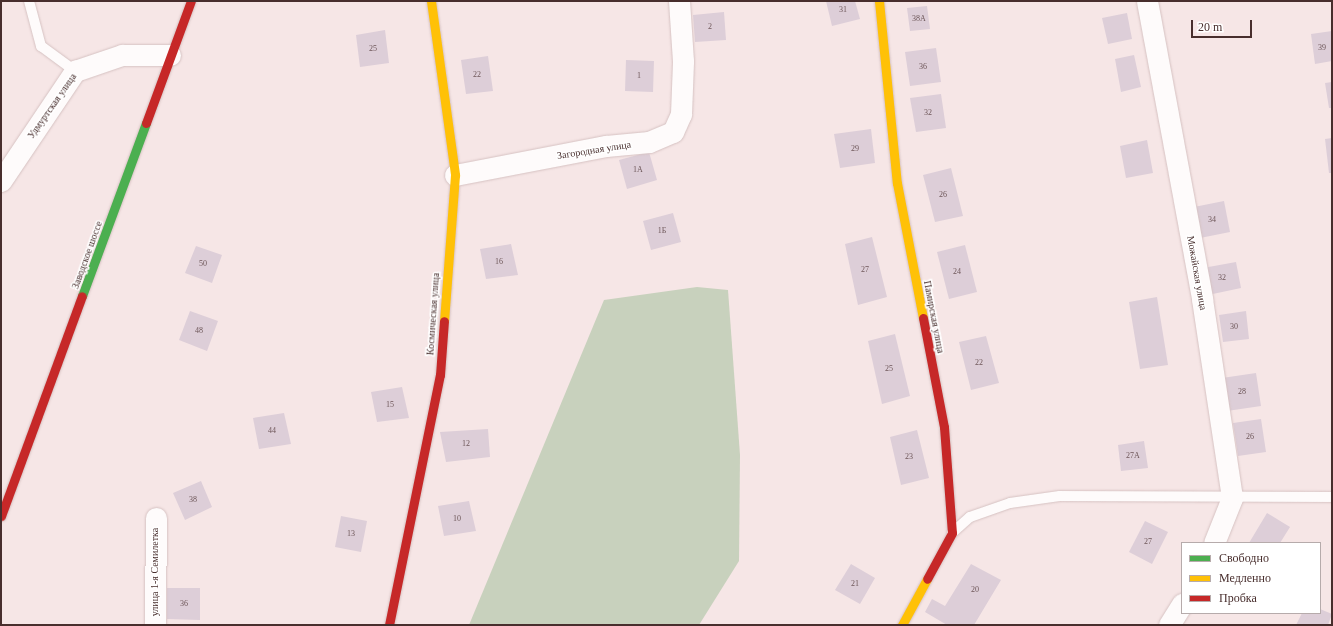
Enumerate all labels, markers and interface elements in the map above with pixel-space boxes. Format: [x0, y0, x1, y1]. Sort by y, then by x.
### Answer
house number: 31 [839, 5, 847, 15]
scale bar [1193, 12, 1254, 38]
house number: 38А [912, 14, 926, 24]
text: 20 m [1198, 20, 1222, 34]
house number: 2 [708, 22, 712, 32]
house number: 39 [1318, 43, 1326, 53]
house number: 25 [369, 44, 377, 54]
house number: 36 [919, 62, 927, 72]
house number: 22 [473, 70, 481, 80]
street label: Удмуртская улица [25, 71, 79, 141]
house number: 1 [637, 71, 641, 81]
house number: 32 [924, 108, 932, 118]
street label: Загородная улица [556, 138, 632, 162]
house number: 29 [851, 144, 859, 154]
house number: 1А [633, 165, 643, 175]
house number: 26 [939, 190, 947, 200]
house number: 34 [1208, 215, 1216, 225]
street label: Заводское шоссе [69, 220, 105, 290]
house number: 1Б [658, 226, 666, 236]
street label: Можайская улица [1185, 235, 1209, 311]
house number: 16 [495, 257, 503, 267]
house number: 50 [199, 259, 207, 269]
house number: 27 [861, 265, 869, 275]
house number: 24 [953, 267, 961, 277]
street label: Космическая улица [424, 272, 442, 356]
house number: 32 [1218, 273, 1226, 283]
street label: Памирская улица [921, 280, 947, 354]
house number: 30 [1230, 322, 1238, 332]
house number: 48 [195, 326, 203, 336]
house number: 22 [975, 358, 983, 368]
house number: 25 [885, 364, 893, 374]
house number: 28 [1238, 387, 1246, 397]
house number: 15 [386, 400, 394, 410]
house number: 44 [268, 426, 276, 436]
house number: 26 [1246, 432, 1254, 442]
house number: 12 [462, 439, 470, 449]
house number: 27А [1126, 451, 1140, 461]
house number: 23 [905, 452, 913, 462]
house number: 38 [189, 495, 197, 505]
house number: 10 [453, 514, 461, 524]
street label: улица 1-я Семилетка [149, 528, 161, 616]
house number: 13 [347, 529, 355, 539]
house number: 27 [1144, 537, 1152, 547]
legend [1181, 542, 1321, 614]
text: Свободно [1219, 551, 1269, 565]
text: Медленно [1219, 571, 1271, 585]
house number: 21 [851, 579, 859, 589]
house number: 20 [971, 585, 979, 595]
text: Пробка [1219, 591, 1257, 605]
house number: 36 [180, 599, 188, 609]

